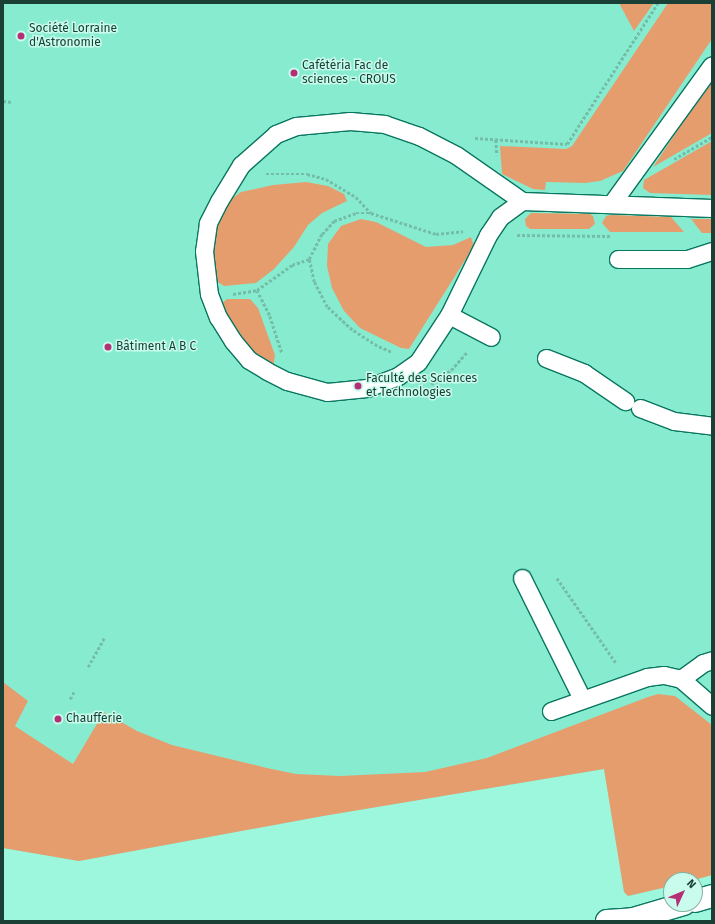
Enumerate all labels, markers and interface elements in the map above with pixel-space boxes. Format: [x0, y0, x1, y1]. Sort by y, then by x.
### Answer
place label: Société Lorraine d'Astronomie [29, 22, 117, 50]
marker: Société Lorraine d'Astronomie [16, 31, 26, 41]
place label: Cafétéria Fac de sciences - CROUS [302, 59, 396, 87]
marker: Cafétéria Fac de sciences - CROUS [289, 68, 299, 78]
place label: Bâtiment A B C [116, 340, 196, 354]
marker: Bâtiment A B C [103, 342, 113, 352]
place label: Faculté des Sciences et Technologies [366, 372, 477, 400]
marker: Faculté des Sciences et Technologies [353, 381, 363, 391]
place label: Chaufferie [66, 712, 122, 726]
marker: Chaufferie [53, 714, 63, 724]
north arrow [663, 872, 703, 912]
text: N [684, 877, 698, 891]

